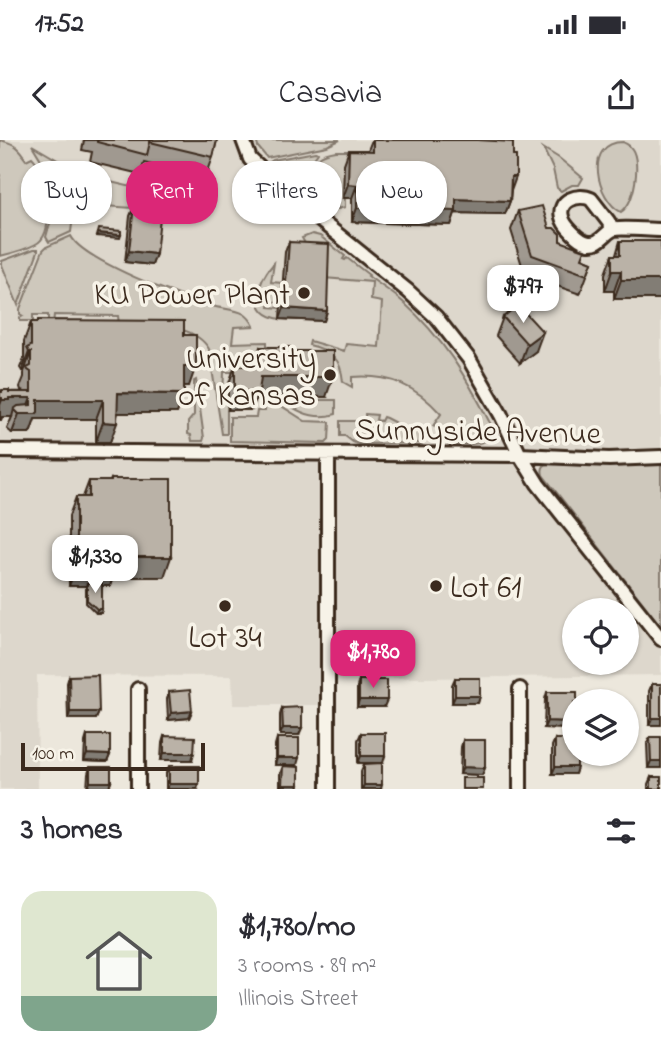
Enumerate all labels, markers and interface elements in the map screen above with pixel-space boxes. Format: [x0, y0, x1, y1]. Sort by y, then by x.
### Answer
text: 17:52 [35, 6, 84, 44]
text: Casavia [279, 71, 382, 118]
icon: back [21, 76, 59, 114]
icon: share [602, 76, 640, 114]
chip: Buy [21, 161, 112, 224]
chip: Rent [126, 161, 218, 224]
chip: Filters [232, 161, 342, 224]
chip: New [356, 161, 447, 224]
pin: $797 [482, 265, 564, 325]
text: $797 [503, 271, 543, 304]
place label: KU Power Plant [94, 273, 290, 320]
marker: KU Power Plant [296, 285, 312, 301]
place label: University of Kansas [178, 337, 316, 421]
marker: University of Kansas [322, 367, 338, 383]
street label: Sunnyside Avenue [354, 408, 602, 459]
pin: $1,330 [38, 536, 152, 595]
text: $1,330 [68, 541, 122, 574]
place label: Lot 61 [450, 566, 522, 613]
marker: Lot 61 [428, 578, 444, 594]
marker: Lot 34 [217, 598, 233, 614]
map controls [562, 598, 639, 766]
button: locate [562, 598, 639, 675]
place label: Lot 34 [188, 616, 262, 663]
pin: $1,780 [316, 630, 430, 690]
text: $1,780 [346, 636, 400, 669]
button: layers [562, 689, 639, 766]
scale bar [21, 740, 205, 772]
text: 100 m [32, 741, 74, 768]
text: 3 homes [21, 809, 123, 853]
icon: filters [602, 812, 640, 850]
text: $1,780/mo [238, 906, 356, 950]
icon: home [77, 919, 161, 1003]
text: 3 rooms · 89 m² [238, 950, 376, 983]
text: Illinois Street [238, 983, 358, 1016]

